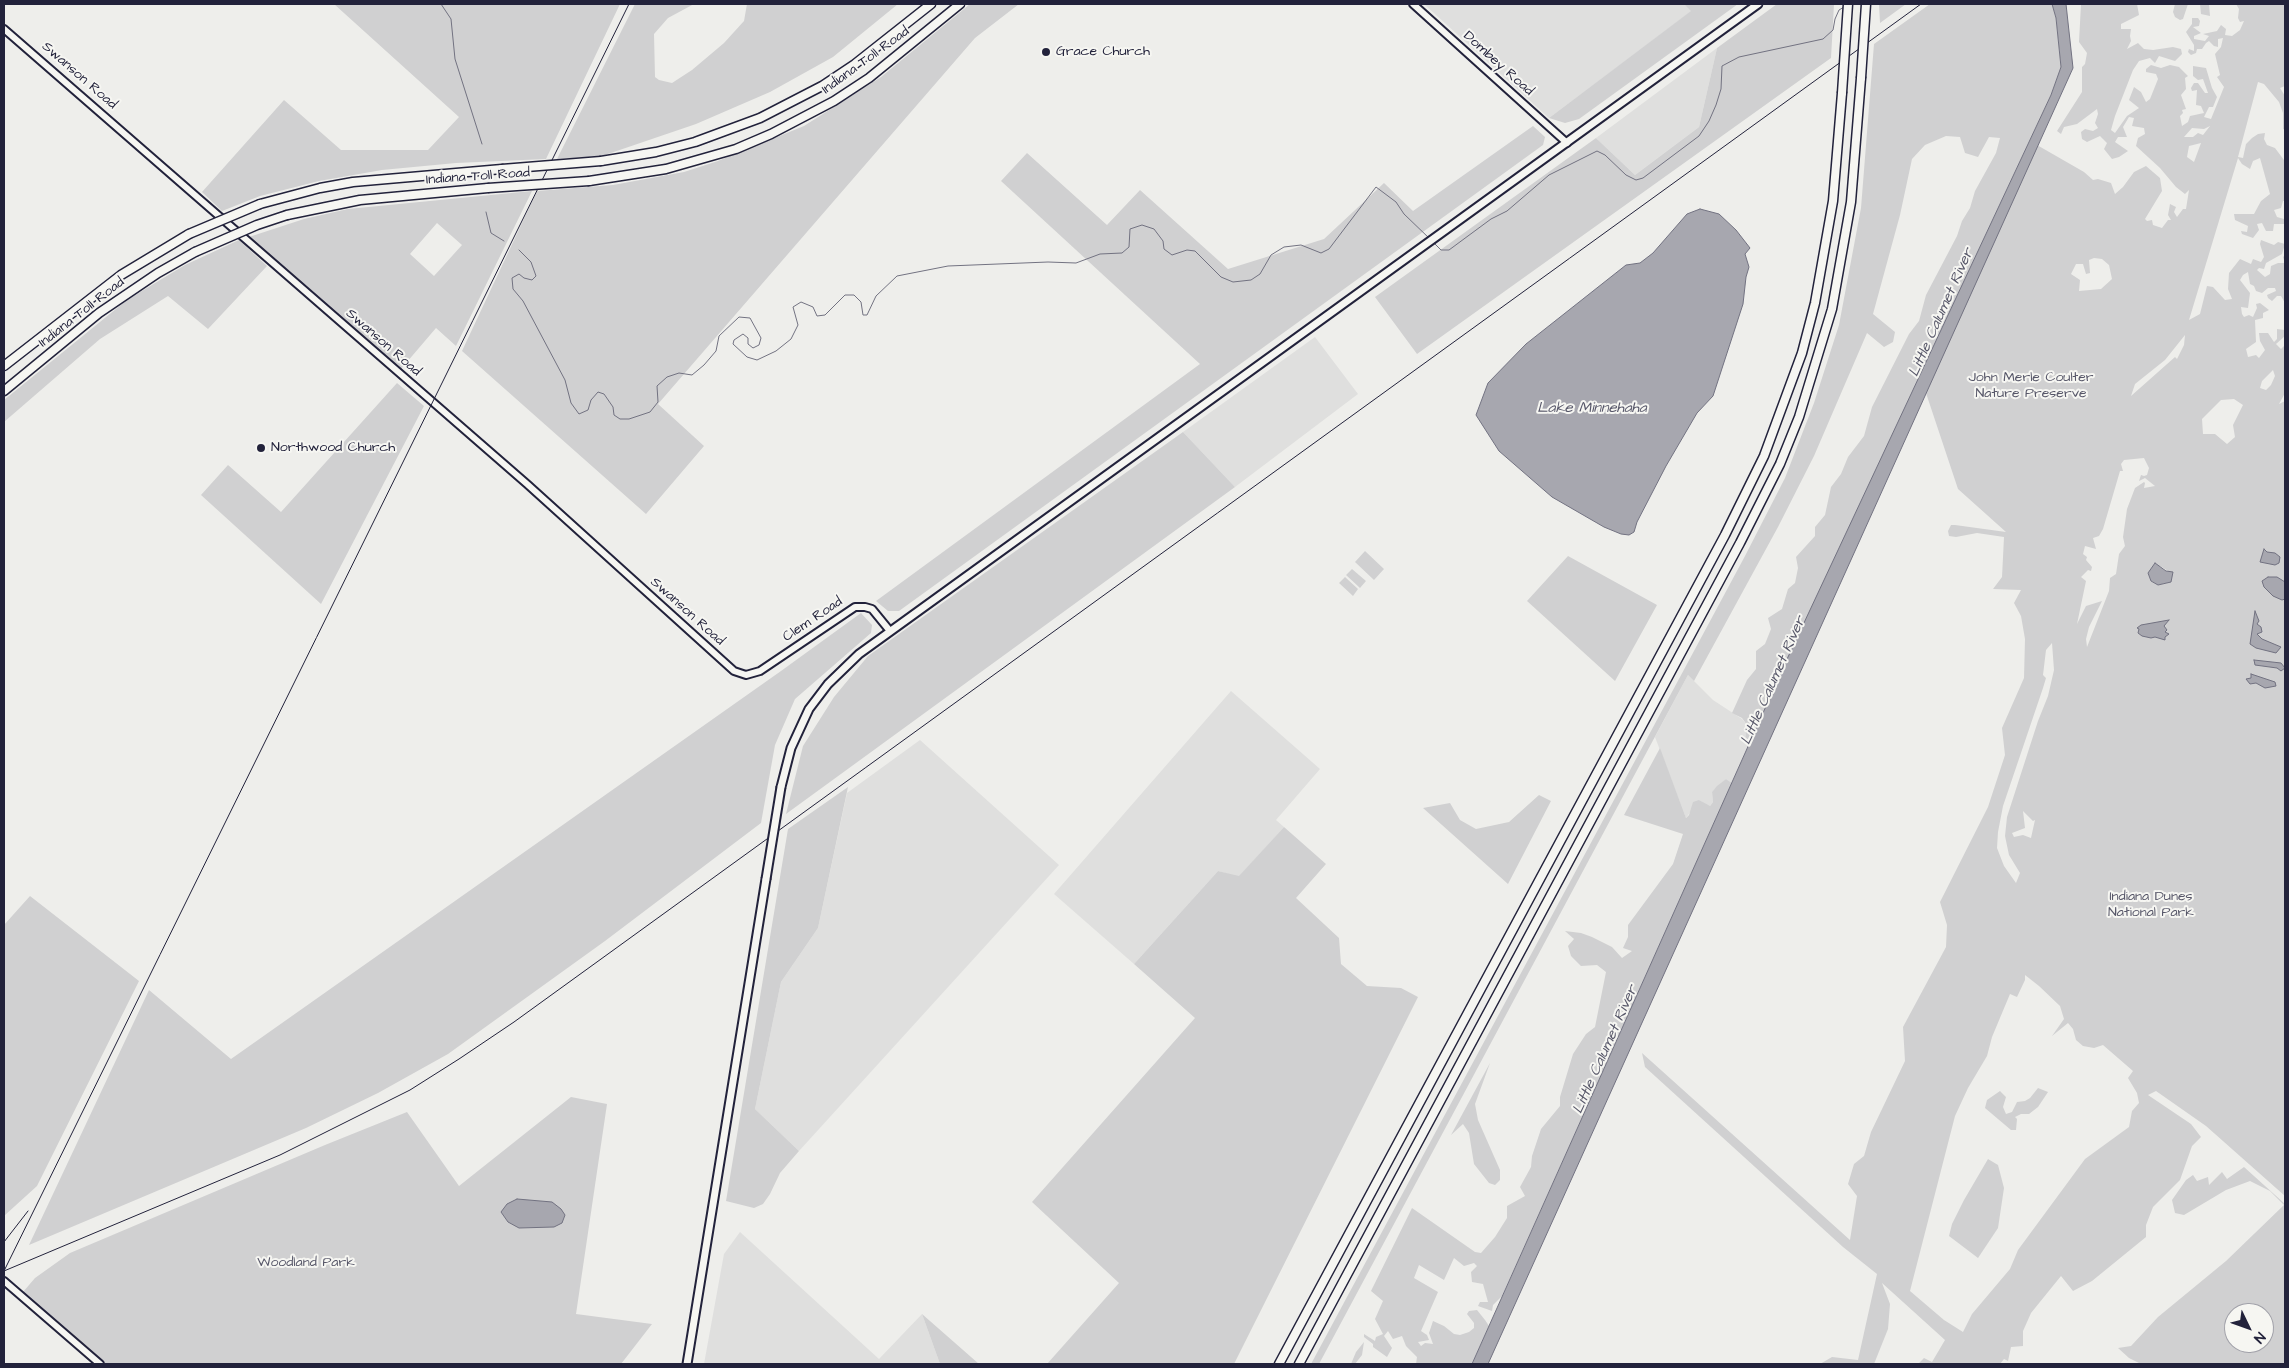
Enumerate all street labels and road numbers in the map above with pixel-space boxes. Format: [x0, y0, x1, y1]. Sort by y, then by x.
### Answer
street label: Indiana Toll Road [819, 24, 913, 98]
street label: Dombey Road [1459, 28, 1537, 100]
street label: Swanson Road [38, 39, 120, 113]
street label: Indiana Toll Road [426, 165, 530, 189]
street label: Indiana Toll Road [36, 274, 128, 352]
street label: Swanson Road [342, 306, 424, 380]
street label: Swanson Road [646, 574, 728, 650]
street label: Clem Road [780, 594, 846, 646]

